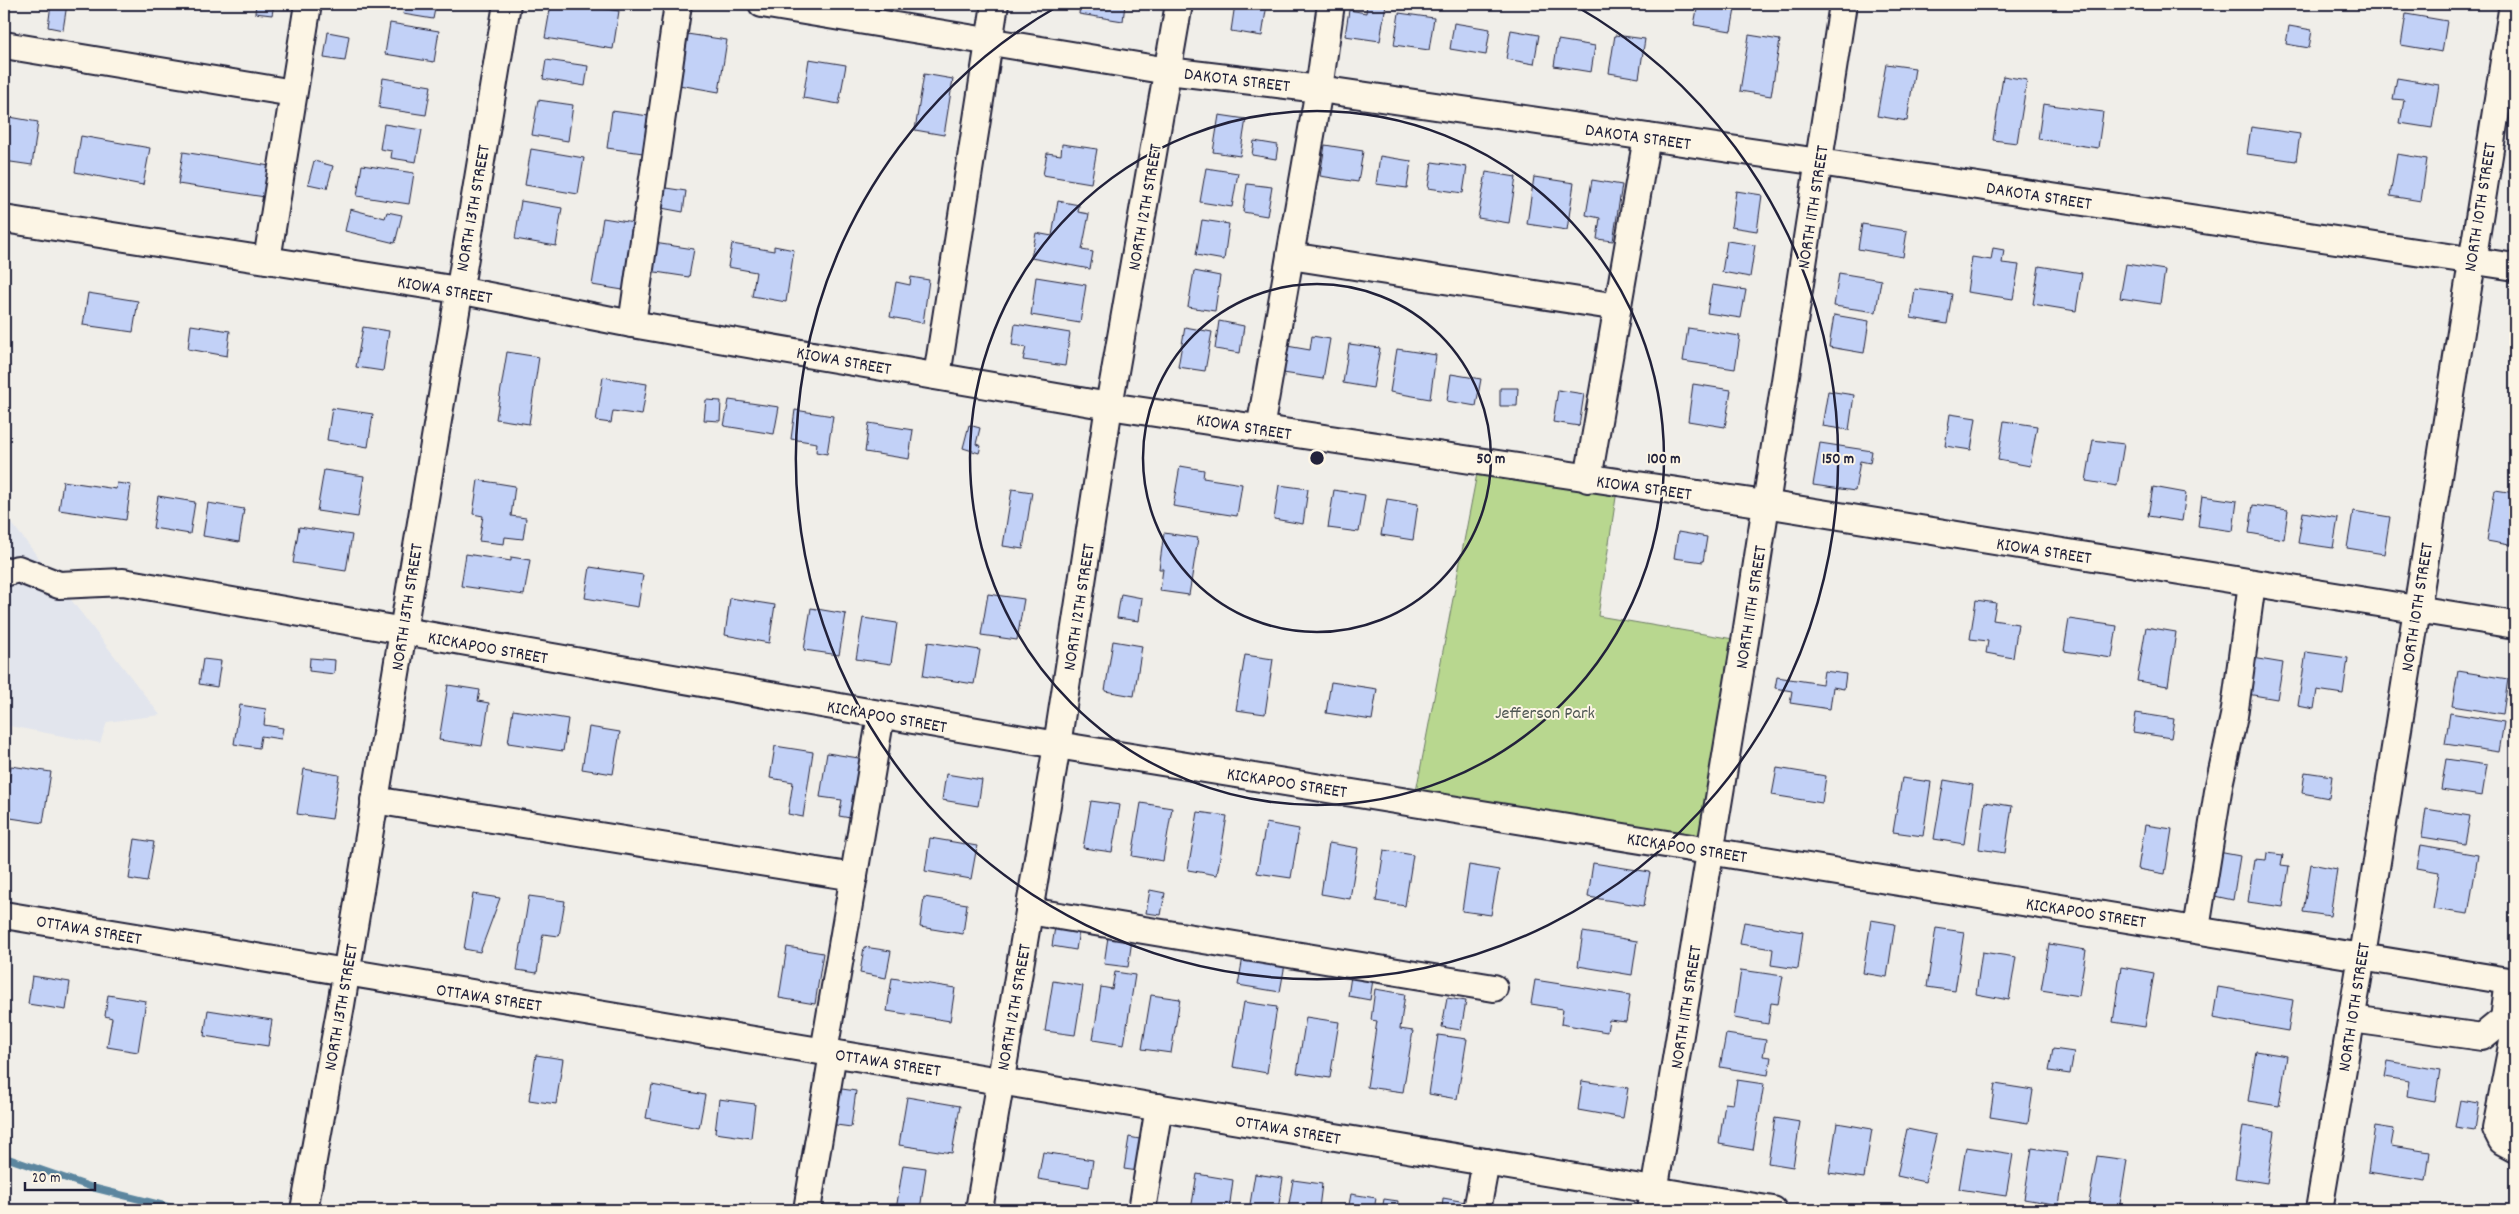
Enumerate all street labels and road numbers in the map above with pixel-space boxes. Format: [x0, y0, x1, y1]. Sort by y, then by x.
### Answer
street label: DAKOTA STREET [1182, 63, 1291, 100]
street label: DAKOTA STREET [1583, 119, 1692, 158]
street label: NORTH 10TH STREET [2459, 141, 2504, 274]
street label: NORTH 12TH STREET [1123, 142, 1170, 273]
street label: NORTH 13TH STREET [451, 143, 498, 274]
street label: NORTH 11TH STREET [1792, 144, 1837, 271]
street label: DAKOTA STREET [1984, 177, 2093, 218]
street label: KIOWA STREET [395, 271, 494, 312]
street label: KIOWA STREET [794, 342, 893, 383]
street label: KIOWA STREET [1194, 409, 1293, 448]
street label: KIOWA STREET [1594, 470, 1693, 509]
street label: KIOWA STREET [1994, 533, 2093, 572]
street label: NORTH 10TH STREET [2396, 541, 2441, 674]
street label: NORTH 13TH STREET [386, 542, 431, 673]
street label: NORTH 12TH STREET [1058, 542, 1103, 673]
street label: NORTH 11TH STREET [1730, 544, 1775, 671]
street label: KICKAPOO STREET [426, 627, 549, 672]
street label: KICKAPOO STREET [825, 696, 948, 741]
street label: KICKAPOO STREET [1225, 763, 1348, 806]
street label: KICKAPOO STREET [1625, 828, 1748, 871]
street label: KICKAPOO STREET [2024, 893, 2147, 936]
street label: OTTAWA STREET [34, 910, 143, 953]
street label: NORTH 10TH STREET [2333, 941, 2378, 1074]
street label: NORTH 13TH STREET [319, 942, 366, 1073]
street label: NORTH 12TH STREET [992, 942, 1039, 1073]
street label: NORTH 11TH STREET [1665, 944, 1710, 1071]
street label: OTTAWA STREET [434, 979, 543, 1020]
street label: OTTAWA STREET [833, 1044, 942, 1085]
street label: OTTAWA STREET [1233, 1110, 1342, 1153]

